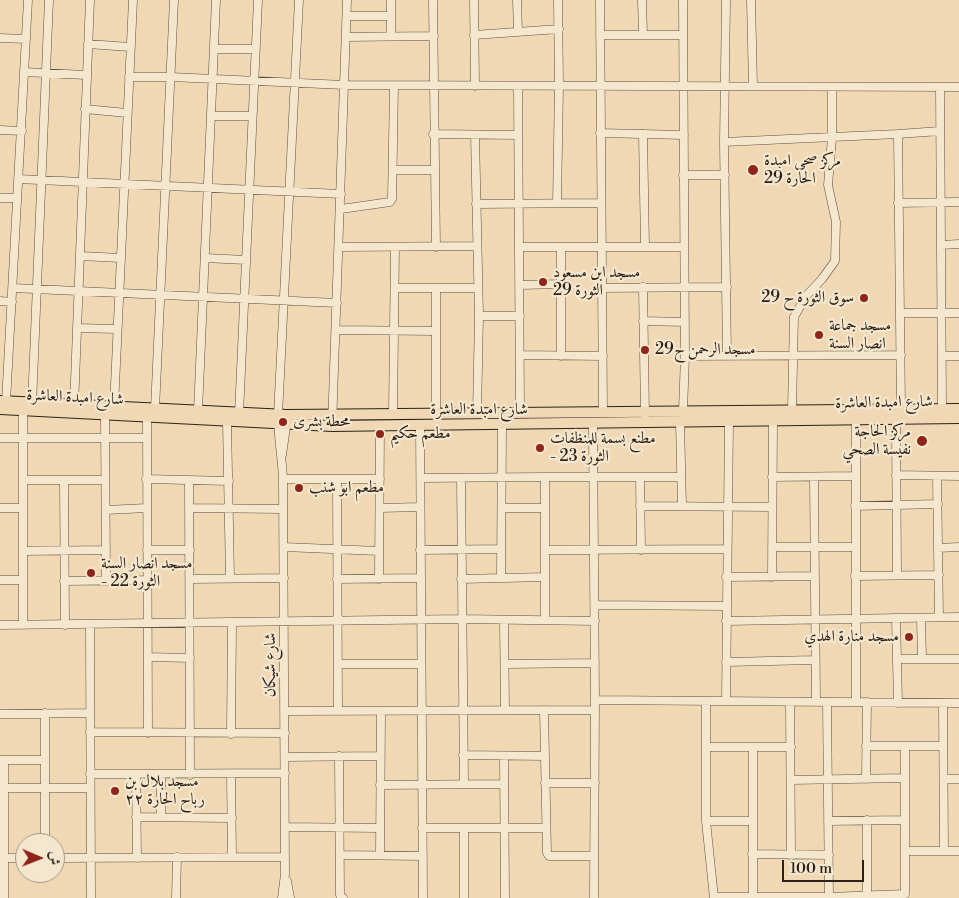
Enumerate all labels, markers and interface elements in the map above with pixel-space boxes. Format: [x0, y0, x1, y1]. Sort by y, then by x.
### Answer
place label: مركز صحي امبدة الحارة 29 [764, 151, 841, 189]
marker: مركز صحي امبدة الحارة 29 [746, 163, 760, 177]
place label: مسجد ابن مسعود الثورة 29 [553, 263, 640, 301]
marker: مسجد ابن مسعود الثورة 29 [537, 276, 549, 288]
place label: سوق الثورة ح 29 [761, 288, 854, 308]
marker: سوق الثورة ح 29 [858, 292, 870, 304]
place label: مسجد جماعة انصار السنة [829, 316, 891, 354]
marker: مسجد جماعة انصار السنة [813, 329, 825, 341]
place label: مسجد الرحمن ح29 [655, 340, 755, 360]
marker: مسجد الرحمن ح29 [639, 344, 651, 356]
street label: شارع امبدة العاشرة [26, 386, 124, 410]
street label: شارع امبدة العاشرة [835, 393, 933, 413]
street label: شارع امبدة العاشرة [430, 400, 528, 420]
place label: محطة بشرى [293, 412, 350, 432]
marker: محطة بشرى [277, 416, 289, 428]
place label: مركز الحاجة نفيسة الصحي [843, 422, 911, 460]
place label: مطعم حكيم [390, 424, 451, 444]
marker: مطعم حكيم [374, 428, 386, 440]
place label: مطنع بسمة للمنظفات - الثورة 23 [550, 429, 656, 467]
marker: مركز الحاجة نفيسة الصحي [915, 434, 929, 448]
marker: مطنع بسمة للمنظفات - الثورة 23 [534, 442, 546, 454]
place label: مطعم ابو شنب [309, 478, 384, 498]
marker: مطعم ابو شنب [293, 482, 305, 494]
place label: مسجد انصار السنة - الثورة 22 [101, 554, 192, 592]
marker: مسجد انصار السنة - الثورة 22 [85, 567, 97, 579]
place label: مسجد منارة الهدي [804, 627, 899, 647]
marker: مسجد منارة الهدي [903, 631, 915, 643]
street label: شارع شيكان [261, 633, 281, 697]
place label: مسجد بلال بن رباح الحارة ٢٢ [125, 772, 205, 810]
marker: مسجد بلال بن رباح الحارة ٢٢ [109, 785, 121, 797]
north arrow [15, 833, 65, 883]
scale bar [784, 850, 866, 882]
text: ش [45, 851, 63, 865]
text: 100 m [790, 859, 832, 878]

